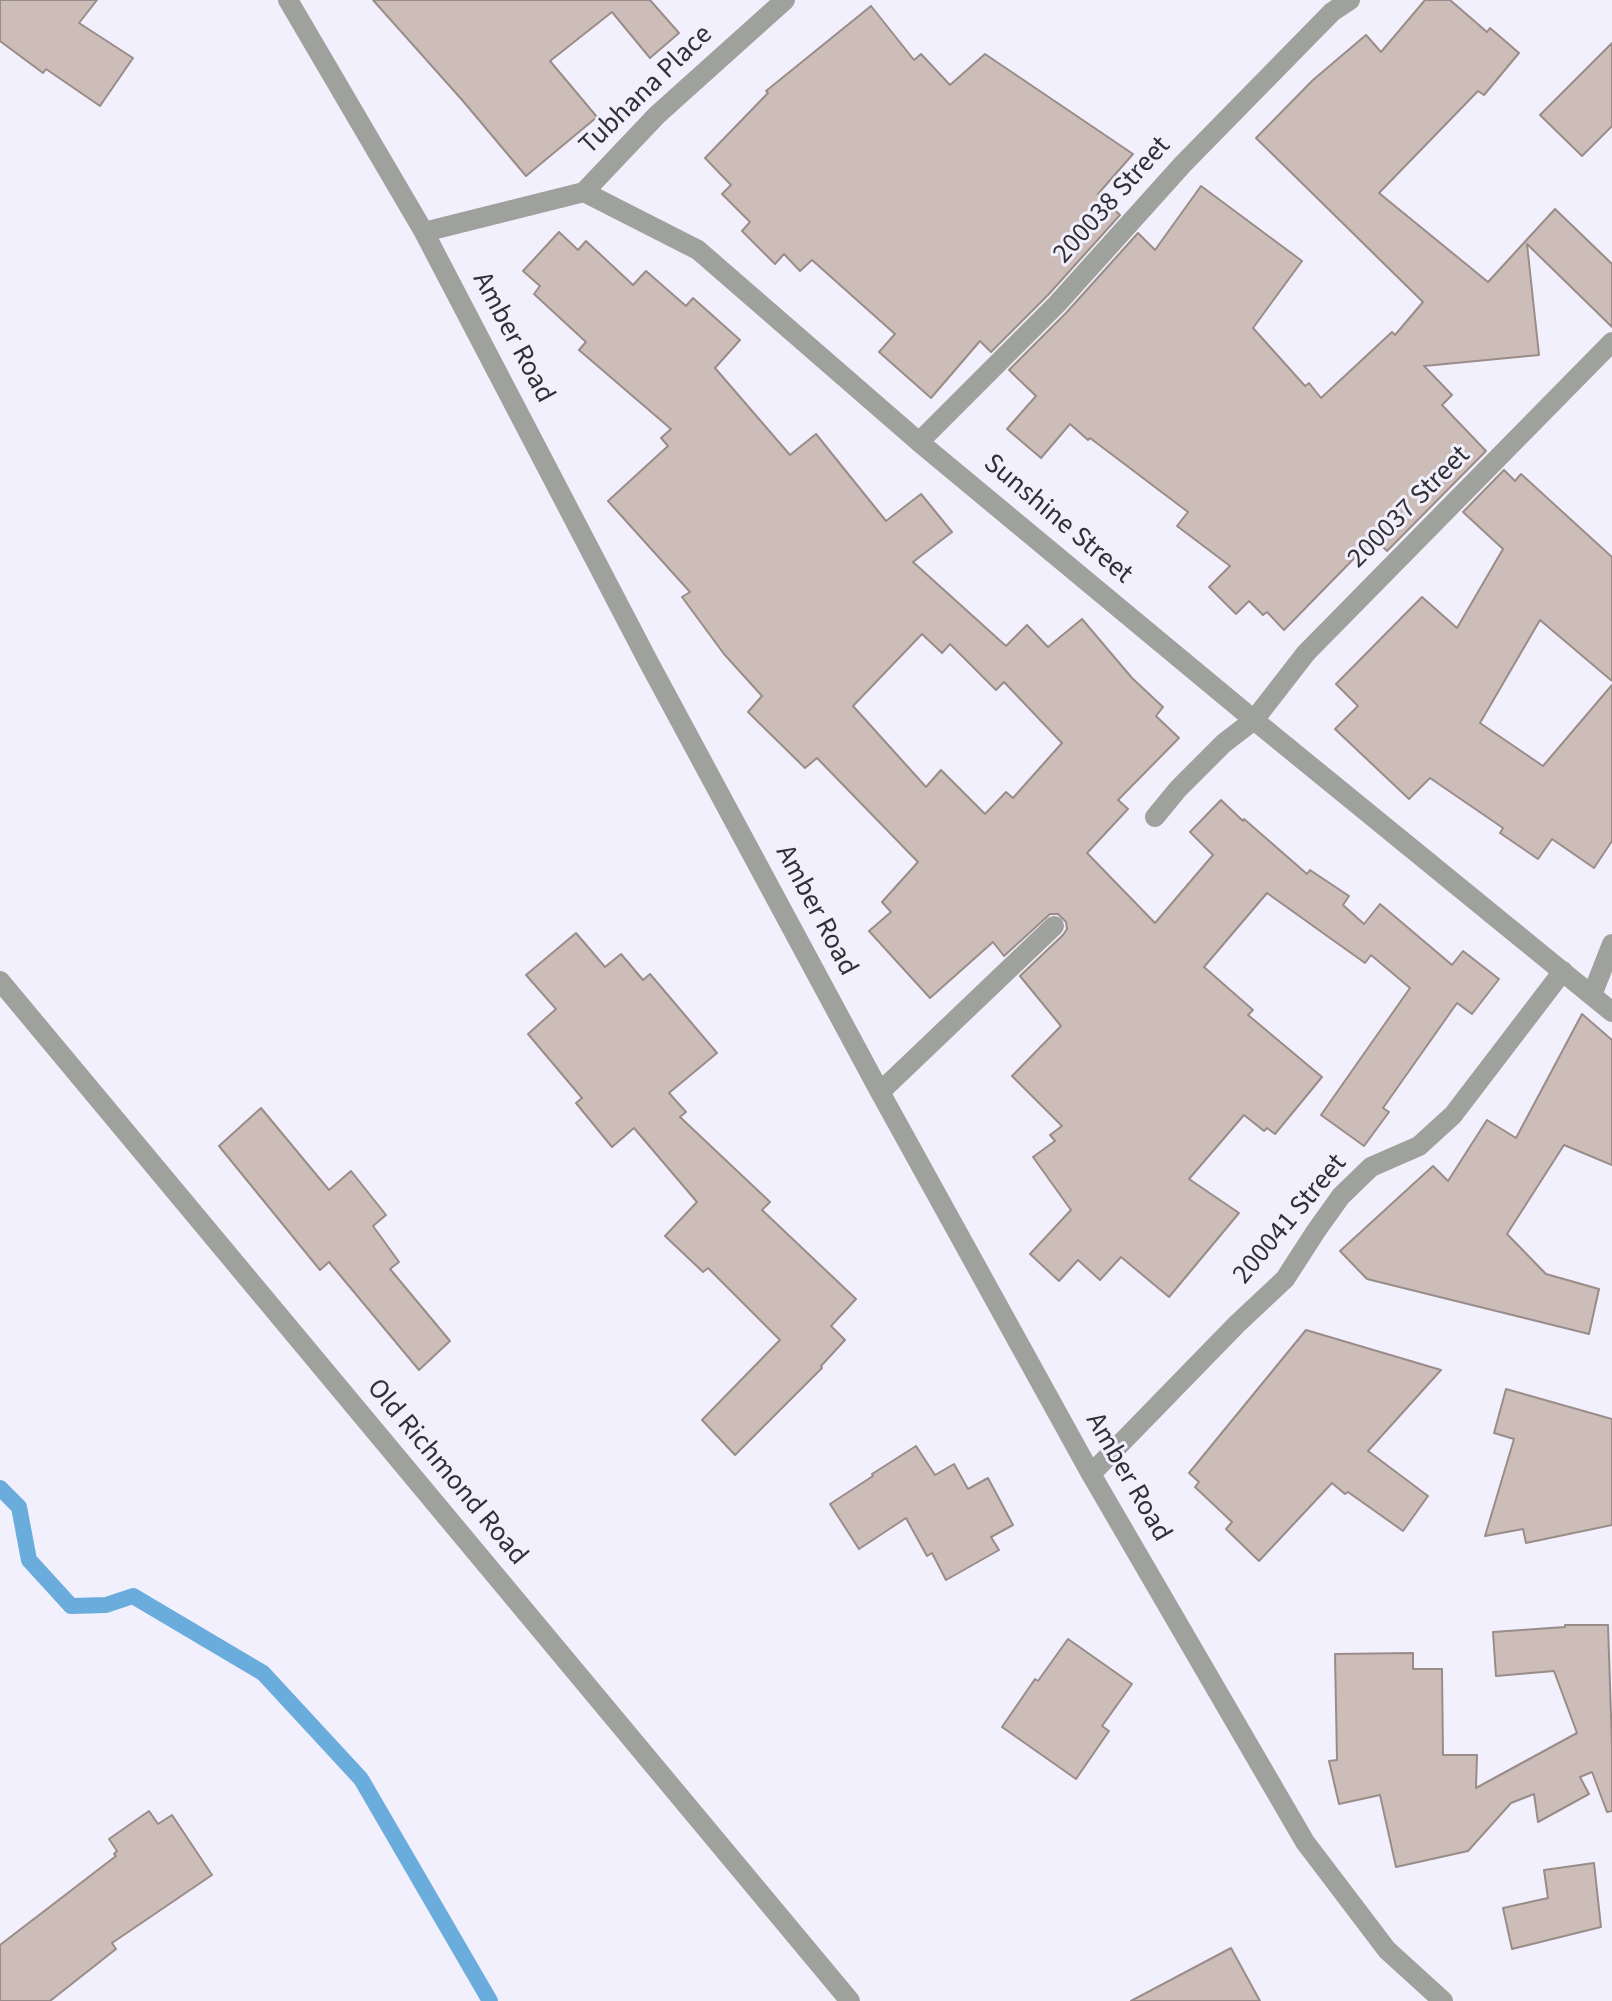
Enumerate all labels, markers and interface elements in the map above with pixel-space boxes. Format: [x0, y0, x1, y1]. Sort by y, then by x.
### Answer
street label: Tubhana Place [573, 19, 721, 163]
street label: 200038 Street [1047, 131, 1179, 271]
street label: Amber Road [464, 267, 560, 409]
street label: 200037 Street [1342, 440, 1478, 576]
street label: Sunshine Street [976, 448, 1138, 592]
street label: Amber Road [767, 840, 863, 982]
street label: 200041 Street [1227, 1148, 1355, 1292]
street label: Old Richmond Road [358, 1373, 534, 1573]
street label: Amber Road [1077, 1408, 1177, 1548]

